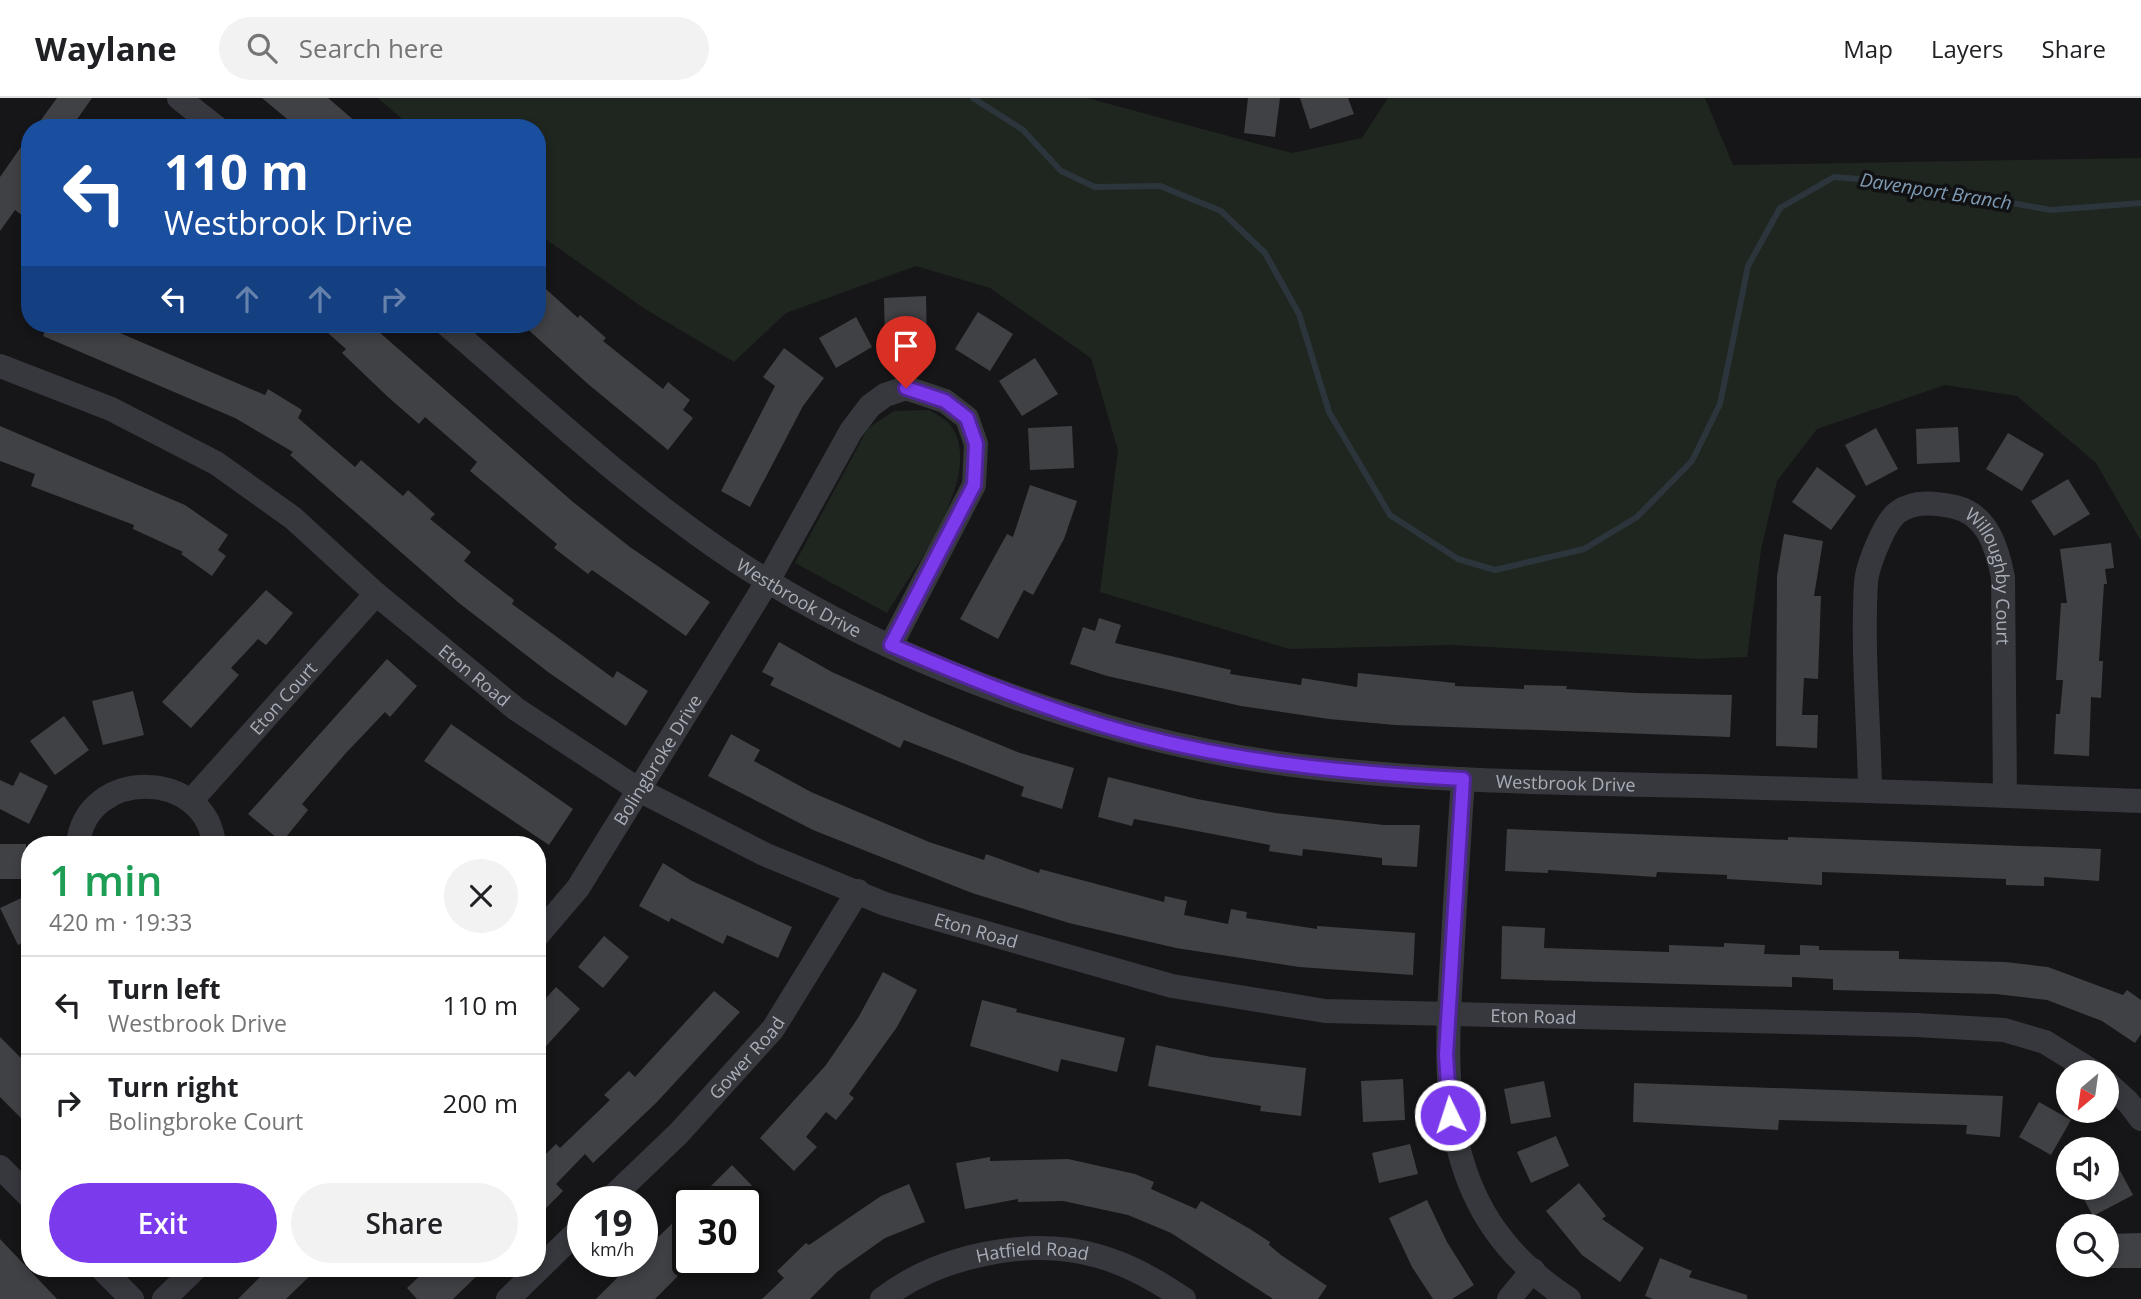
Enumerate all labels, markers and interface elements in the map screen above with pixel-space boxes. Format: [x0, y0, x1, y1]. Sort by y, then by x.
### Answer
search box [219, 17, 709, 80]
text: Waylane [35, 26, 177, 71]
icon: search [243, 29, 281, 67]
text: Search here [299, 30, 444, 66]
text: Map [1843, 32, 1893, 65]
text: Layers [1931, 32, 2004, 65]
text: Share [2042, 32, 2106, 65]
text: 110 m [164, 138, 309, 204]
icon: left [49, 147, 140, 238]
water label: Davenport Branch [1858, 166, 2014, 216]
text: Westbrook Drive [164, 201, 413, 244]
icon: left [155, 280, 193, 318]
icon: ahead [228, 280, 266, 318]
icon: ahead [301, 280, 339, 318]
icon: right [374, 280, 412, 318]
pin [876, 316, 936, 388]
icon: arrive [887, 327, 925, 365]
street label: Willoughby Court [1961, 502, 2016, 645]
street label: Westbrook Drive [732, 553, 866, 643]
street label: Eton Road [434, 639, 516, 712]
street label: Eton Court [244, 657, 322, 740]
street label: Bolingbroke Drive [608, 690, 707, 830]
street label: Westbrook Drive [1495, 769, 1636, 797]
text: 1 min [49, 851, 162, 908]
button: close [444, 859, 518, 933]
text: 420 m · 19:33 [49, 906, 192, 938]
street label: Eton Road [932, 907, 1021, 953]
text: Turn left [108, 971, 220, 1007]
icon: left [49, 986, 87, 1024]
text: 110 m [443, 987, 518, 1023]
street label: Eton Road [1490, 1003, 1577, 1029]
text: Westbrook Drive [108, 1007, 287, 1039]
street label: Gower Road [703, 1012, 790, 1104]
north arrow [2056, 1060, 2119, 1124]
map controls [2056, 1060, 2119, 1277]
text: Turn right [108, 1069, 239, 1105]
position arrow [1413, 1078, 1487, 1152]
icon: right [49, 1084, 87, 1122]
text: 200 m [443, 1085, 518, 1121]
text: Bolingbroke Court [108, 1105, 303, 1137]
button: sound [2056, 1137, 2119, 1200]
button: Exit [49, 1183, 277, 1263]
button: Share [291, 1183, 518, 1263]
speed limit sign: 30 [672, 1186, 763, 1277]
text: 19 [592, 1199, 633, 1246]
button: search [2056, 1214, 2119, 1277]
street label: Hatfield Road [974, 1236, 1091, 1268]
text: km/h [591, 1237, 634, 1261]

